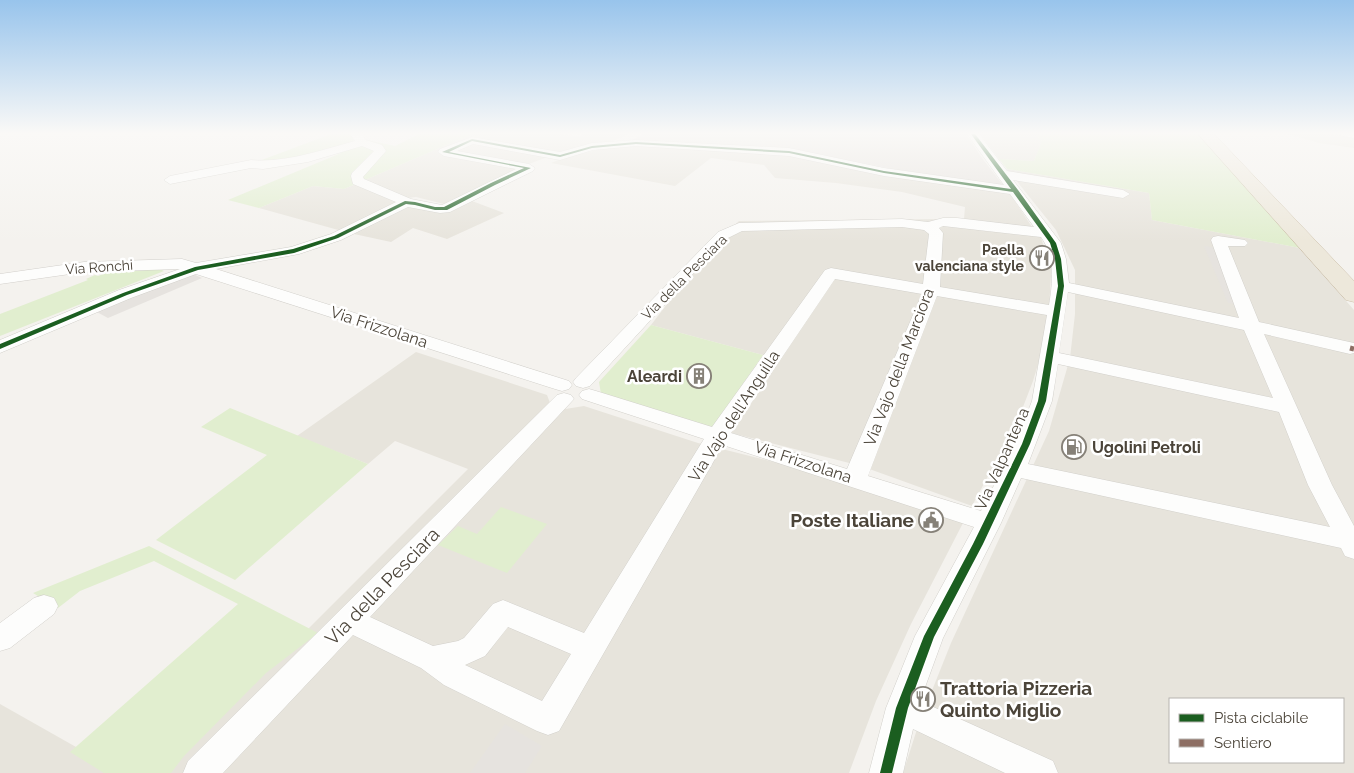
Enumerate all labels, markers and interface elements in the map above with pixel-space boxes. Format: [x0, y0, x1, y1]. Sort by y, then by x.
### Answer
street label: Via della Pesciara [638, 231, 730, 323]
place label: Paella valenciana style [915, 242, 1025, 274]
restaurant icon: Paella valenciana style [1029, 245, 1055, 271]
street label: Via Ronchi [64, 257, 134, 277]
street label: Via Vajo della Marciora [860, 285, 938, 449]
street label: Via Frizzolana [328, 302, 430, 352]
street label: Via Vajo dell'Anguilla [684, 347, 784, 485]
building icon: Aleardi [686, 363, 712, 389]
place label: Aleardi [627, 367, 682, 386]
street label: Via Valpantena [971, 405, 1033, 513]
fuel station icon: Ugolini Petroli [1061, 434, 1087, 460]
street label: Via Frizzolana [752, 437, 854, 487]
place label: Ugolini Petroli [1092, 438, 1201, 457]
public building icon: Poste Italiane [918, 507, 944, 533]
place label: Poste Italiane [790, 509, 914, 531]
street label: Via della Pesciara [320, 523, 444, 649]
place label: Trattoria Pizzeria Quinto Miglio [940, 677, 1092, 721]
restaurant icon: Trattoria Pizzeria Quinto Miglio [910, 686, 936, 712]
legend [1169, 698, 1344, 763]
text: Pista ciclabile [1214, 709, 1308, 727]
text: Sentiero [1214, 734, 1272, 752]

